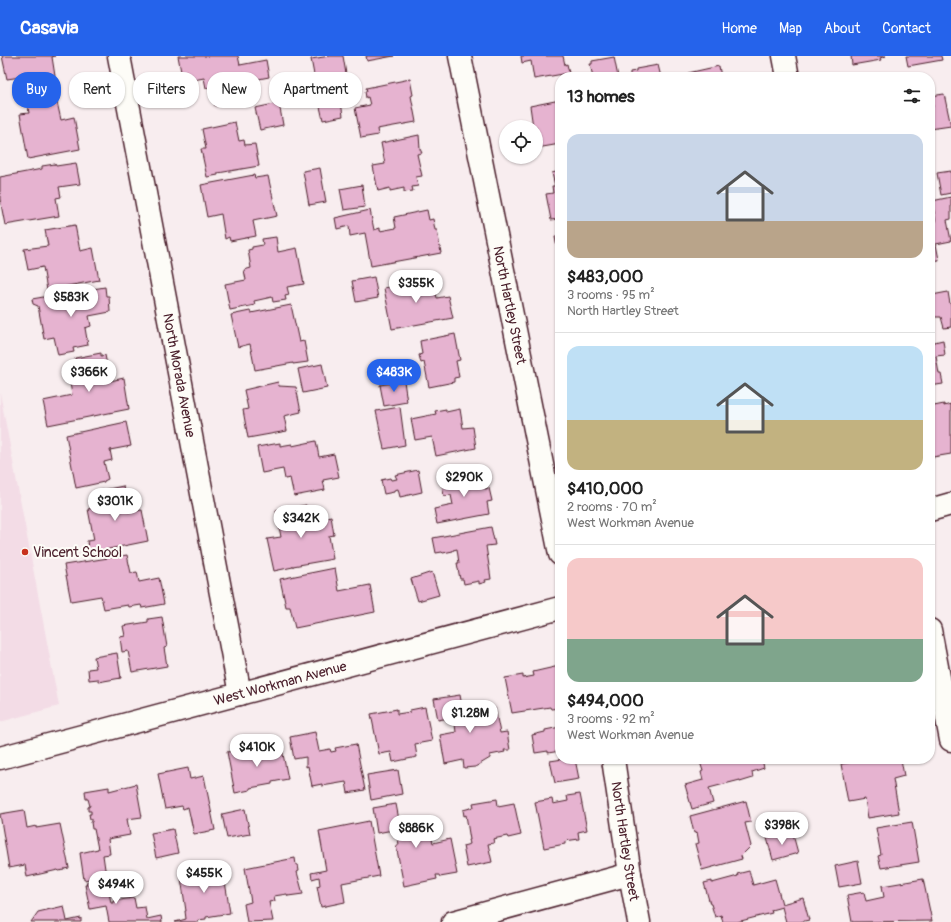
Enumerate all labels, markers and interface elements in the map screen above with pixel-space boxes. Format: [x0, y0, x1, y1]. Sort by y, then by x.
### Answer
text: Casavia [20, 16, 79, 40]
text: Home [722, 20, 757, 37]
text: Map [779, 20, 802, 37]
text: About [824, 20, 860, 37]
text: Contact [882, 20, 931, 37]
chip: Buy [12, 72, 61, 108]
chip: Rent [69, 72, 125, 108]
chip: Filters [133, 72, 199, 108]
chip: New [207, 72, 261, 108]
chip: Apartment [269, 72, 362, 108]
icon: filters [901, 85, 923, 107]
text: 13 homes [567, 86, 635, 107]
map controls [499, 120, 543, 164]
button: locate [499, 120, 543, 164]
icon: home [709, 160, 781, 232]
street label: North Hartley Street [490, 244, 530, 366]
text: $483,000 [567, 266, 643, 287]
pin: $355K [388, 270, 444, 304]
text: $355K [398, 275, 434, 291]
pin: $583K [43, 284, 99, 318]
text: 3 rooms · 95 m² [567, 287, 655, 303]
text: $583K [53, 289, 89, 305]
text: North Hartley Street [567, 303, 679, 319]
street label: North Morada Avenue [159, 312, 200, 439]
pin: $366K [61, 359, 117, 393]
pin: $483K [366, 359, 422, 393]
text: $366K [70, 364, 108, 380]
text: $483K [376, 364, 412, 380]
icon: home [709, 372, 781, 444]
pin: $290K [436, 464, 492, 498]
text: $290K [445, 469, 483, 485]
text: $410,000 [567, 478, 643, 499]
pin: $301K [87, 488, 143, 522]
text: $301K [97, 493, 133, 509]
text: 2 rooms · 70 m² [567, 499, 657, 515]
pin: $342K [273, 505, 329, 539]
text: $342K [283, 510, 319, 526]
text: West Workman Avenue [567, 515, 694, 531]
place label: Vincent School [33, 544, 122, 561]
marker: Vincent School [20, 547, 30, 557]
icon: home [709, 584, 781, 656]
street label: West Workman Avenue [212, 657, 348, 709]
text: $494,000 [567, 690, 644, 711]
pin: $1.28M [437, 700, 503, 734]
text: $1.28M [451, 705, 489, 721]
text: 3 rooms · 92 m² [567, 711, 655, 727]
text: West Workman Avenue [567, 727, 694, 743]
pin: $410K [229, 734, 285, 768]
text: $410K [239, 739, 275, 755]
street label: North Hartley Street [608, 780, 643, 903]
pin: $398K [754, 812, 810, 846]
pin: $886K [388, 815, 444, 849]
text: $398K [764, 817, 800, 833]
text: $886K [398, 820, 434, 836]
pin: $455K [176, 860, 232, 894]
text: $455K [186, 865, 222, 881]
pin: $494K [88, 871, 144, 905]
text: $494K [98, 876, 134, 892]

